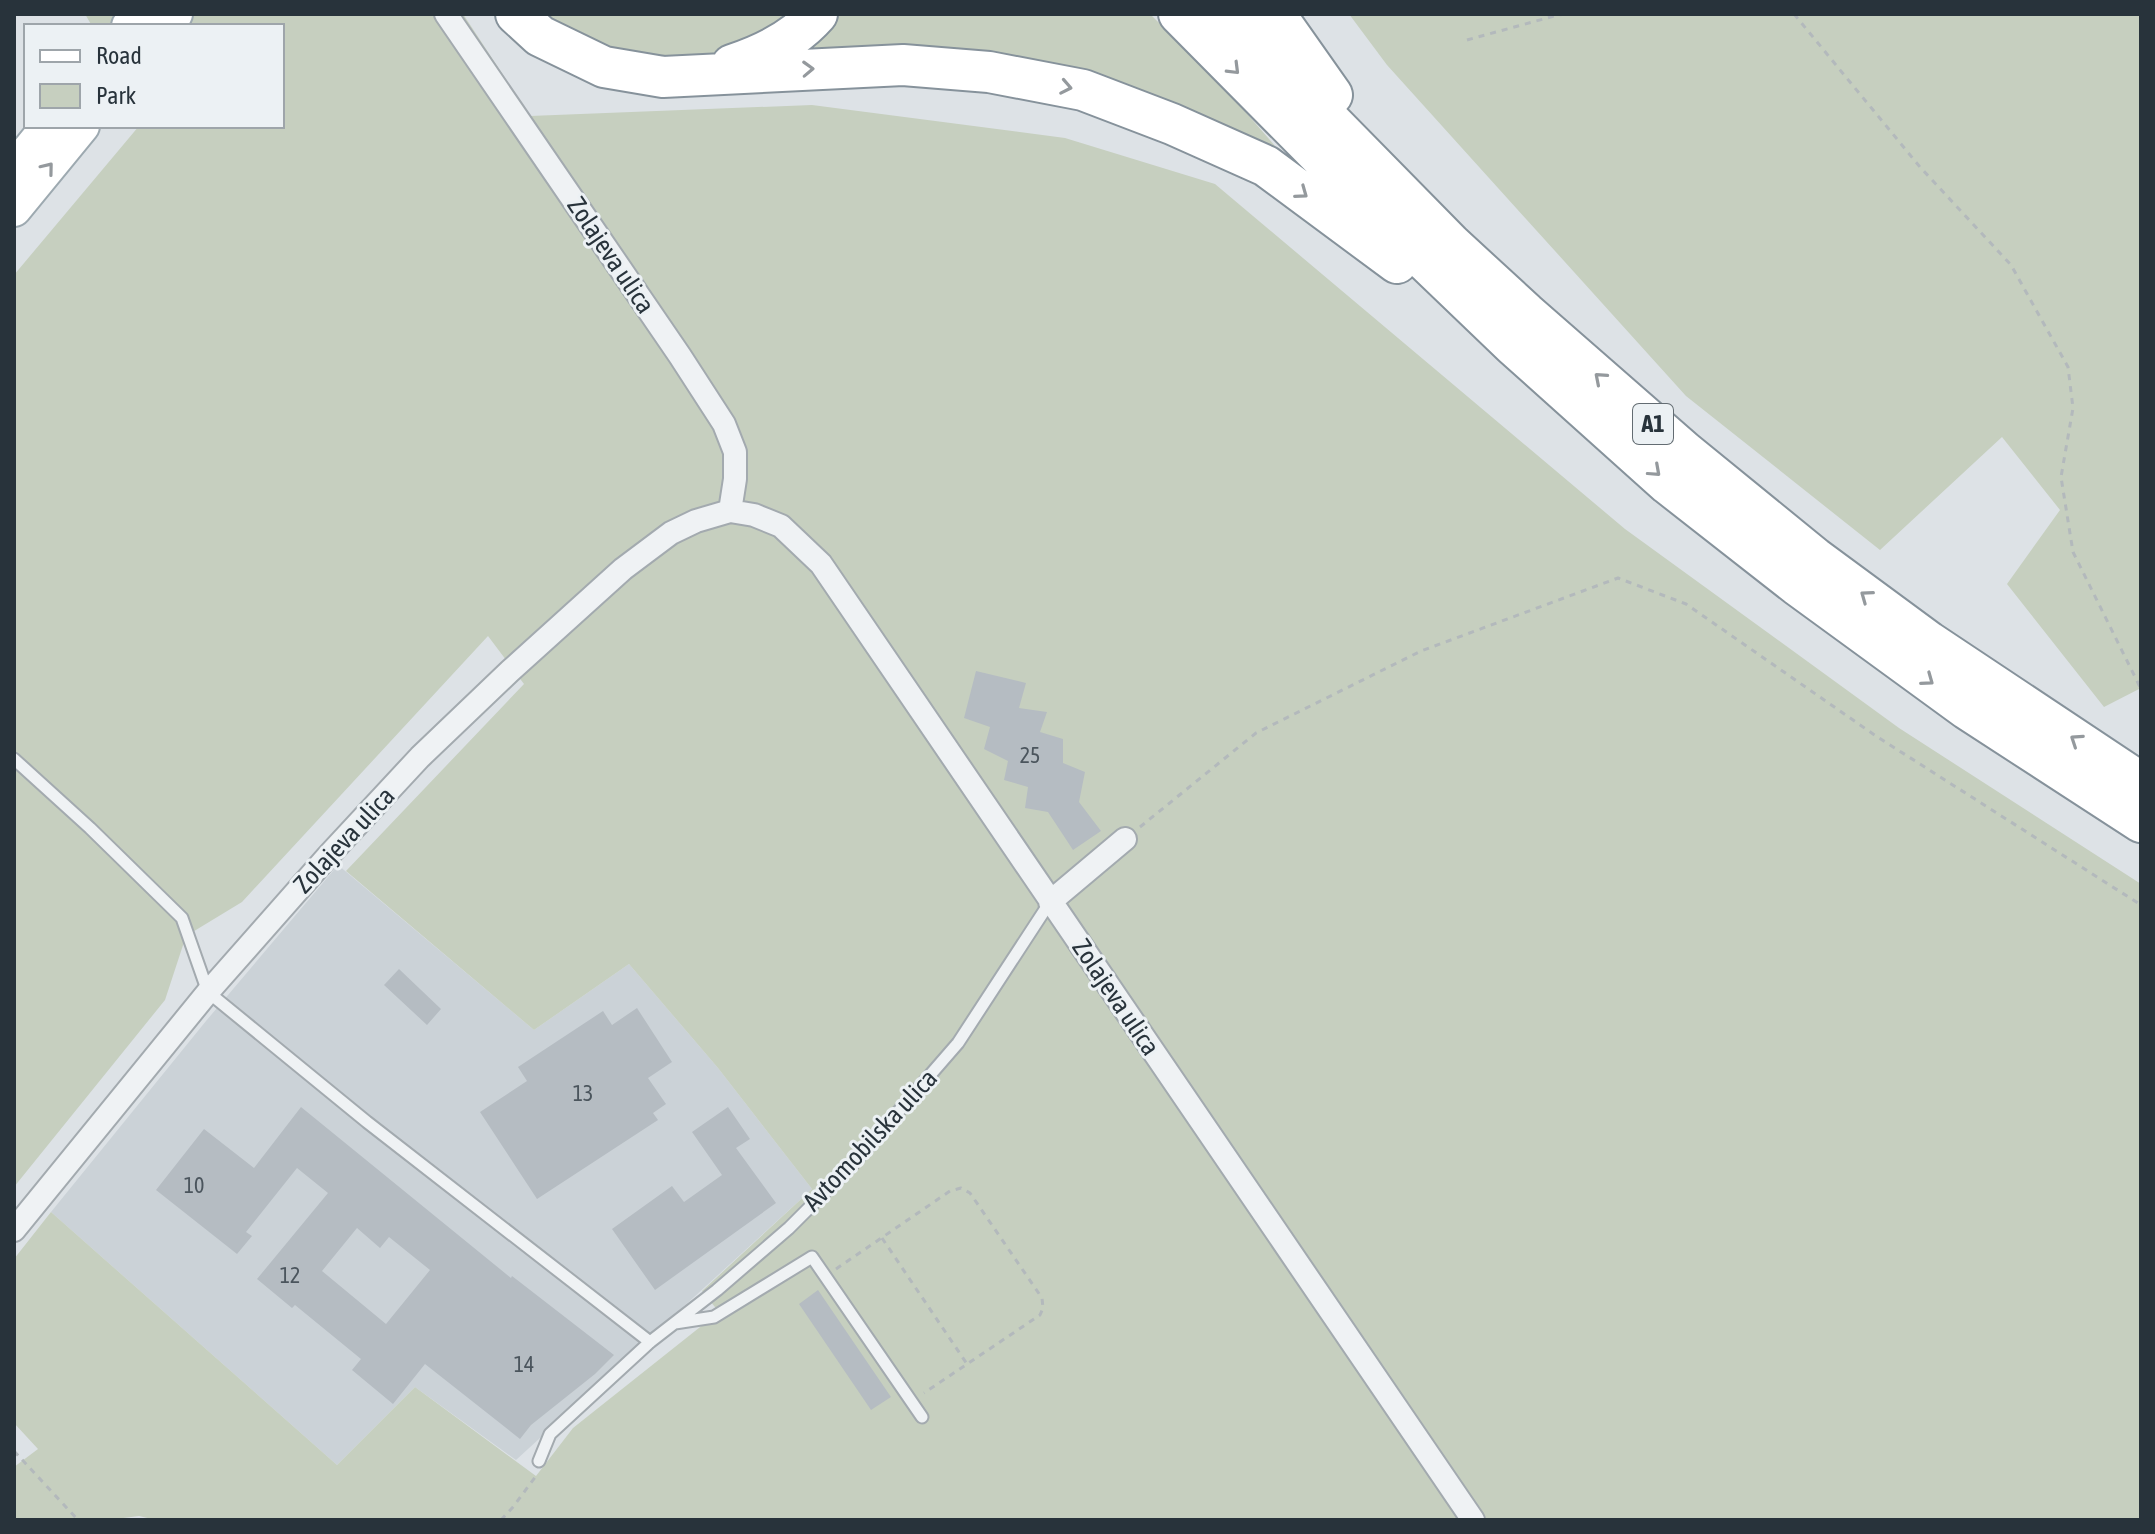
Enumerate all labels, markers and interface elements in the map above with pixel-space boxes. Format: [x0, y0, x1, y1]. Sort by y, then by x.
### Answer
legend [24, 24, 284, 128]
text: Road [96, 42, 142, 69]
one-way arrow [802, 60, 815, 77]
one-way arrow [1224, 60, 1239, 74]
one-way arrow [1059, 78, 1073, 95]
text: Park [96, 82, 137, 109]
one-way arrow [38, 162, 53, 177]
one-way arrow [1294, 183, 1308, 198]
street label: Zolajeva ulica [561, 191, 661, 319]
one-way arrow [1595, 373, 1610, 387]
road number: A1 [1633, 404, 1673, 444]
one-way arrow [1645, 462, 1660, 476]
one-way arrow [1860, 591, 1875, 606]
one-way arrow [1919, 671, 1933, 685]
one-way arrow [2070, 735, 2085, 750]
house number: 25 [1020, 742, 1040, 768]
street label: Zolajeva ulica [287, 781, 401, 899]
street label: Zolajeva ulica [1066, 933, 1166, 1061]
street label: Avtomobilska ulica [797, 1063, 943, 1217]
house number: 13 [573, 1080, 593, 1106]
house number: 10 [184, 1172, 204, 1198]
house number: 12 [280, 1262, 300, 1288]
house number: 14 [514, 1351, 534, 1377]

